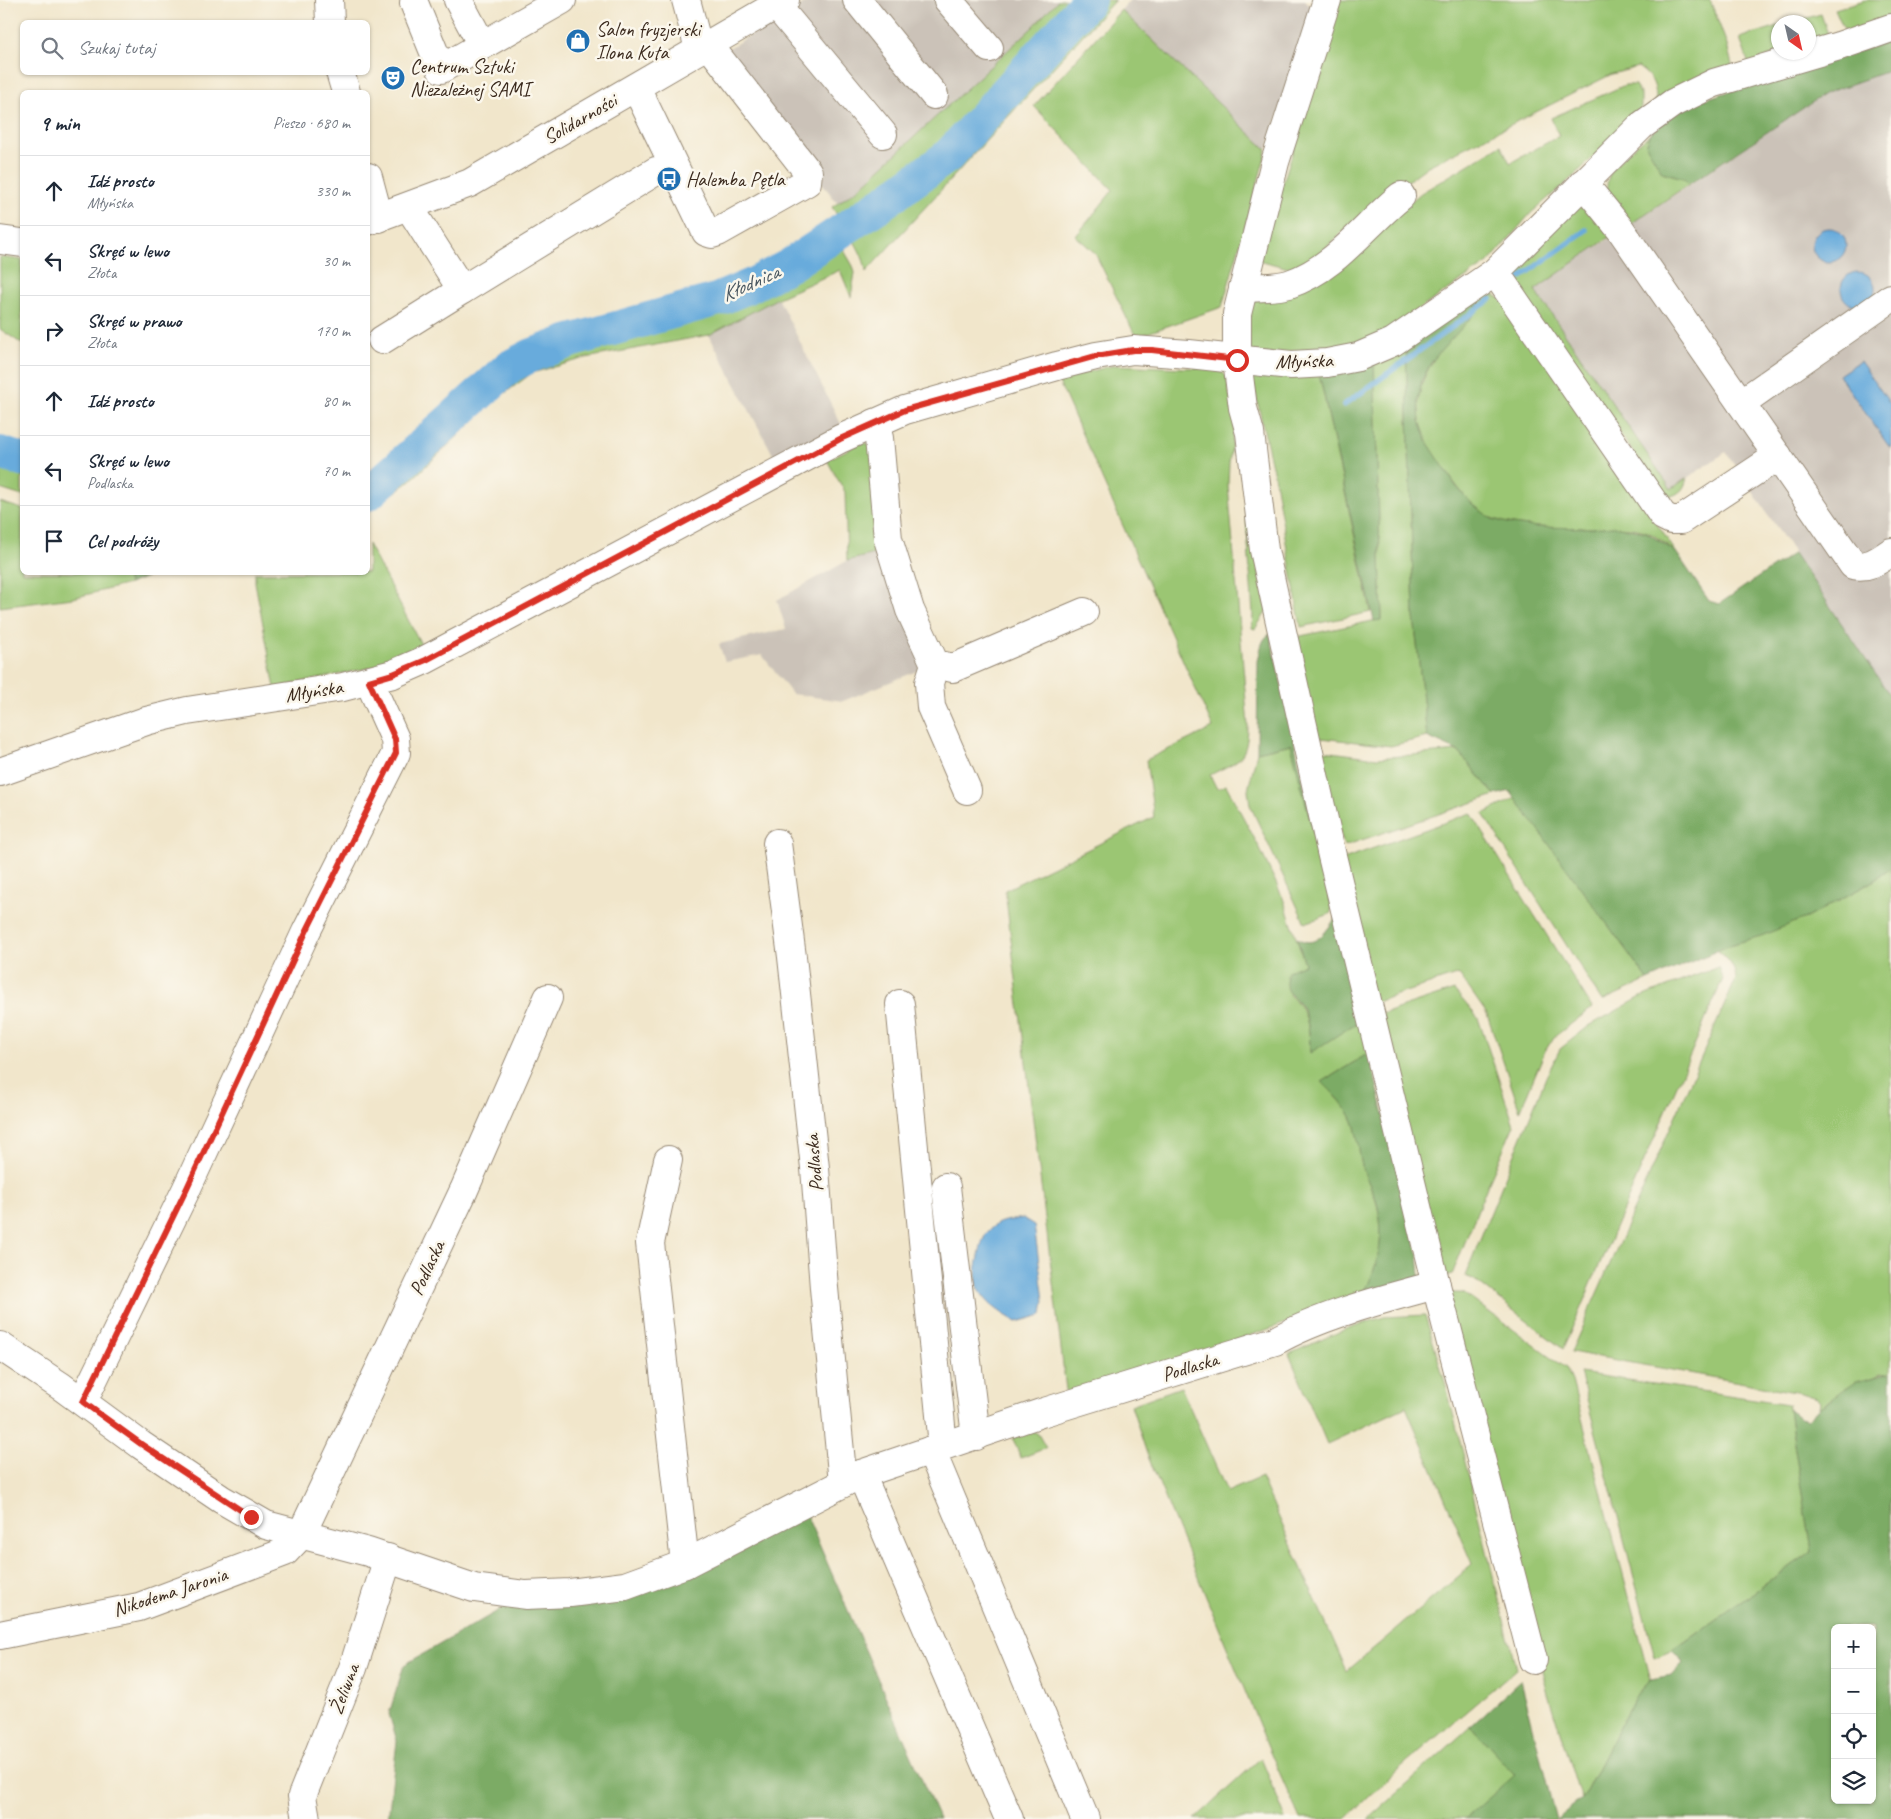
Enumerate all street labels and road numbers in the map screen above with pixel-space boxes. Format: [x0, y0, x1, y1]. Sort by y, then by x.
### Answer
street label: Solidarności [539, 87, 623, 150]
street label: Młyńska [1275, 347, 1334, 374]
street label: Młyńska [284, 674, 346, 708]
street label: Podlaska [799, 1132, 829, 1193]
street label: Podlaska [404, 1235, 451, 1299]
street label: Podlaska [1159, 1346, 1223, 1387]
street label: Nikodema Jaronia [110, 1561, 232, 1622]
street label: Żeliwna [323, 1659, 366, 1718]

